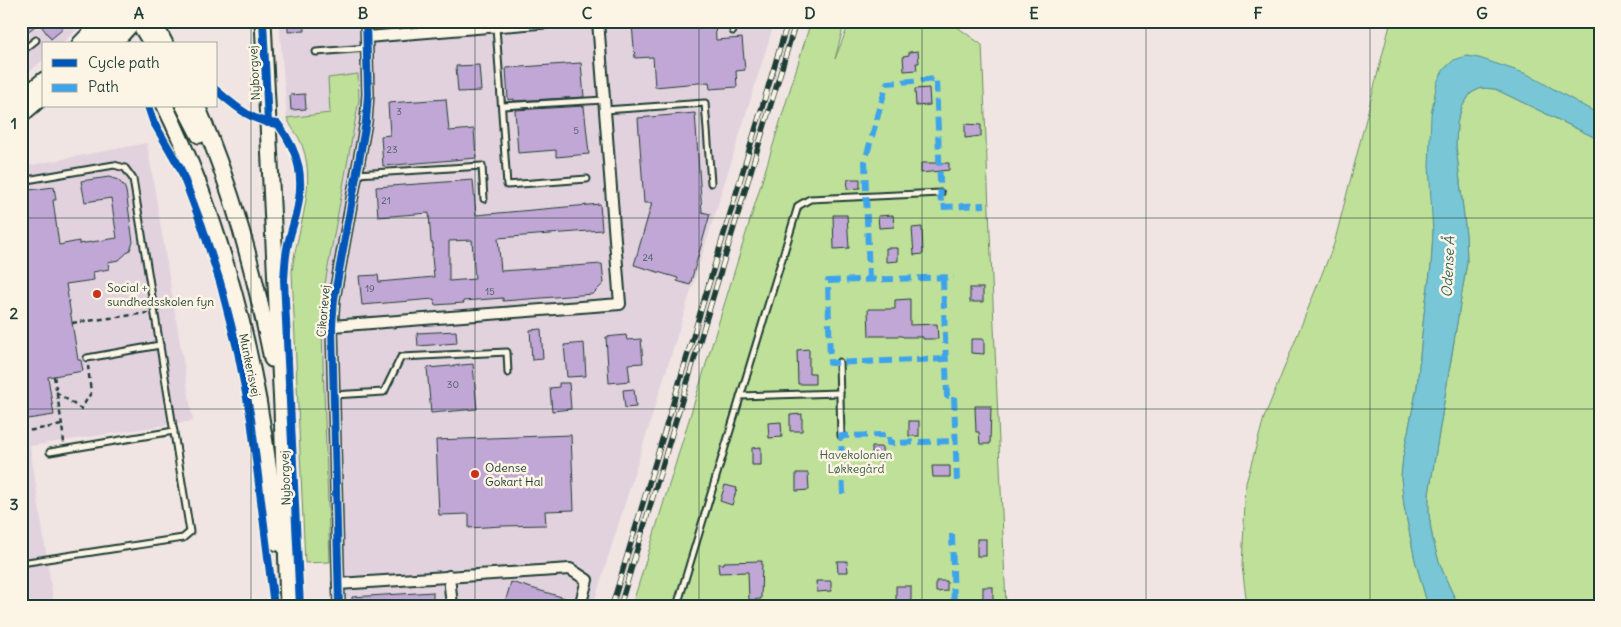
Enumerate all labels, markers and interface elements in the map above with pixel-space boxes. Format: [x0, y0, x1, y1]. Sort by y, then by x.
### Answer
text: A [134, 3, 144, 23]
text: B [358, 3, 369, 23]
text: C [582, 3, 593, 23]
text: D [804, 3, 816, 23]
text: E [1029, 3, 1039, 23]
text: F [1253, 3, 1263, 23]
text: G [1476, 3, 1488, 23]
legend [42, 42, 218, 108]
street label: Nyborgvej [245, 45, 263, 101]
text: Cycle path [88, 53, 160, 72]
text: Path [88, 77, 119, 96]
house number: 3 [396, 105, 402, 118]
text: 1 [11, 113, 17, 133]
house number: 5 [573, 124, 579, 137]
house number: 23 [386, 143, 398, 156]
house number: 21 [381, 194, 391, 207]
water label: Odense Å [1437, 235, 1459, 298]
house number: 24 [642, 251, 654, 264]
place label: Social + sundhedsskolen fyn [107, 280, 214, 309]
house number: 19 [365, 282, 375, 295]
street label: Cikorievej [313, 284, 333, 338]
house number: 15 [485, 285, 495, 298]
marker: Social + sundhedsskolen fyn [91, 288, 103, 300]
text: 2 [10, 303, 19, 323]
street label: Munkerisvej [236, 332, 264, 398]
house number: 30 [447, 378, 459, 391]
park label: Havekolonien Løkkegård [819, 447, 893, 476]
street label: Nyborgvej [277, 450, 293, 506]
place label: Odense Gokart Hal [485, 460, 543, 489]
marker: Odense Gokart Hal [469, 468, 481, 480]
text: 3 [9, 494, 19, 514]

